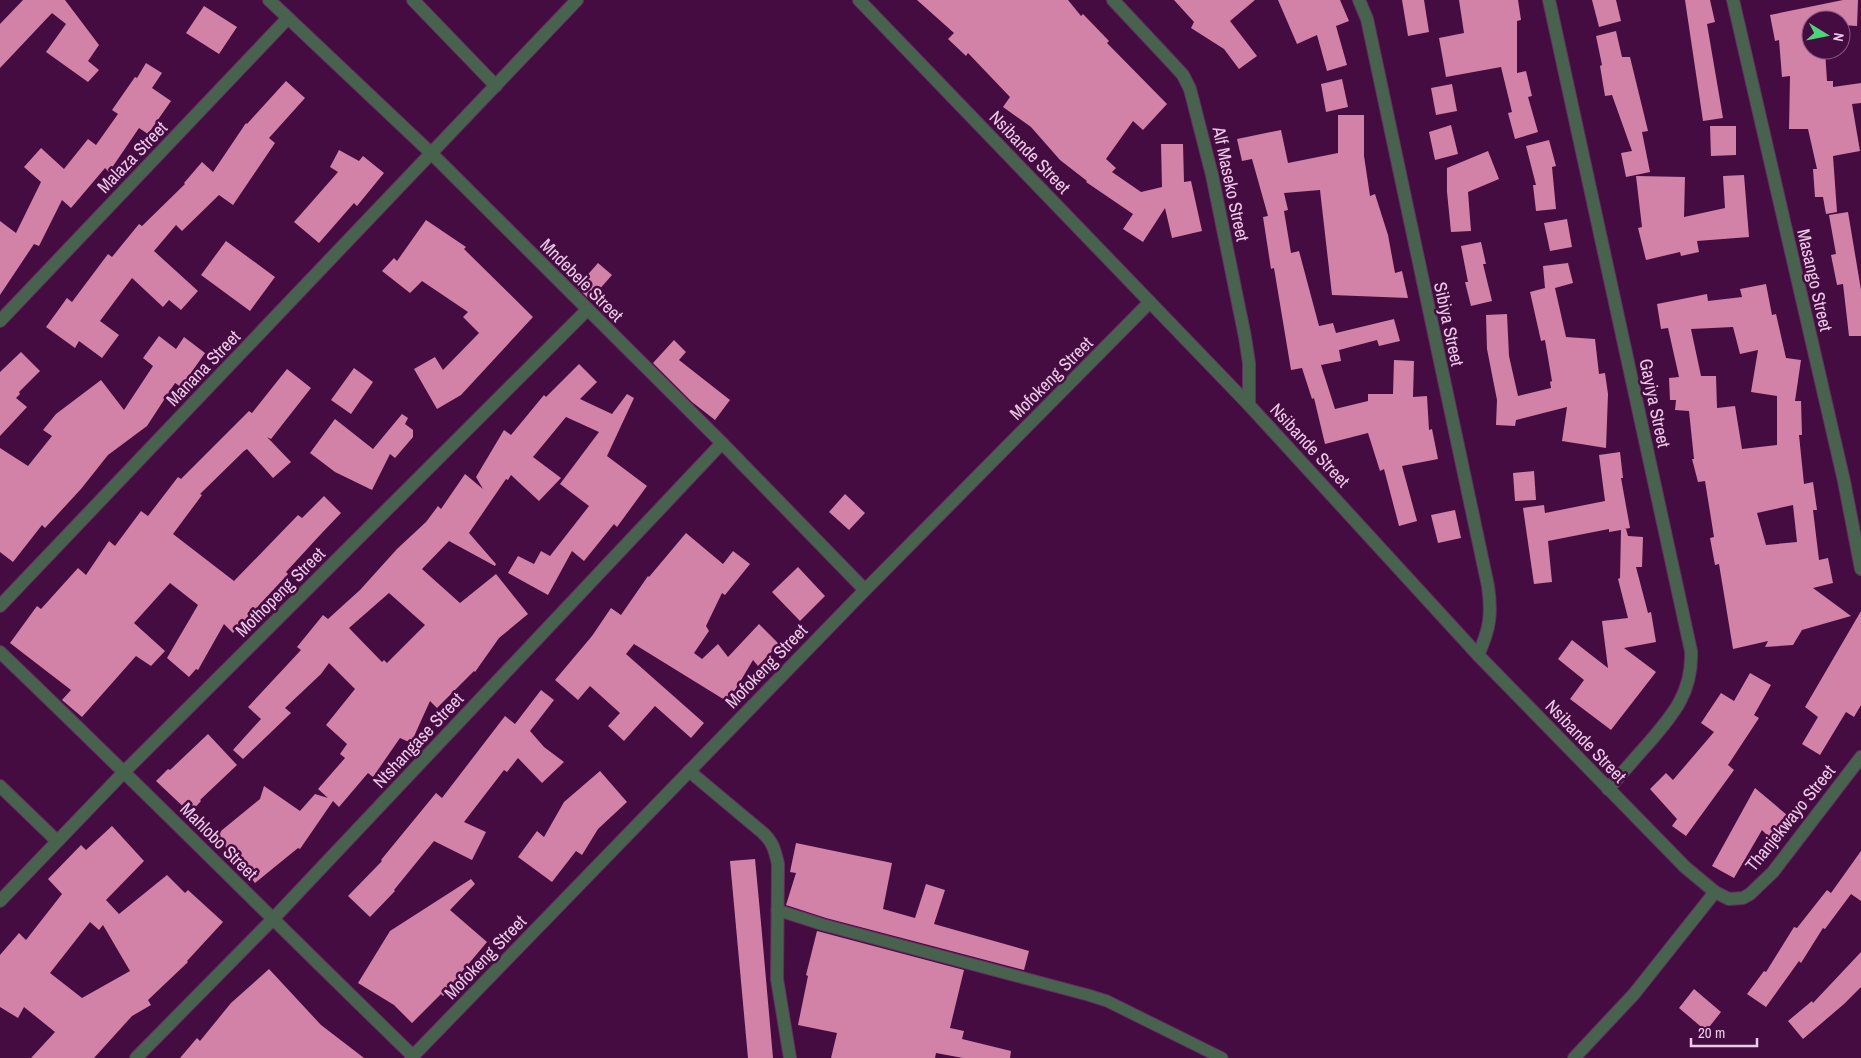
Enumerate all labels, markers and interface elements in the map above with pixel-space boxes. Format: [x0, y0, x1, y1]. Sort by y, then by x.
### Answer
north arrow [1801, 10, 1851, 60]
text: N [1829, 32, 1848, 43]
street label: Nsibande Street [984, 105, 1076, 199]
street label: Malaza Street [91, 116, 173, 198]
street label: Alf Maseko Street [1206, 123, 1255, 244]
street label: Masango Street [1791, 226, 1839, 334]
street label: Mndebele Street [535, 233, 629, 327]
street label: Sibiya Street [1428, 280, 1470, 368]
street label: Manana Street [160, 324, 246, 412]
street label: Mofokeng Street [1004, 331, 1098, 425]
street label: Gayiya Street [1633, 356, 1677, 450]
street label: Nsibande Street [1264, 397, 1356, 493]
street label: Mothopeng Street [230, 542, 330, 642]
street label: Mofokeng Street [719, 618, 813, 714]
street label: Ntshangase Street [367, 687, 469, 793]
street label: Nsibande Street [1540, 694, 1632, 788]
street label: Thanjekwayo Street [1739, 759, 1841, 877]
street label: Mahlobo Street [175, 797, 263, 885]
street label: Mofokeng Street [438, 909, 532, 1005]
scale bar [1691, 1016, 1757, 1048]
text: 20 m [1698, 1022, 1725, 1043]

